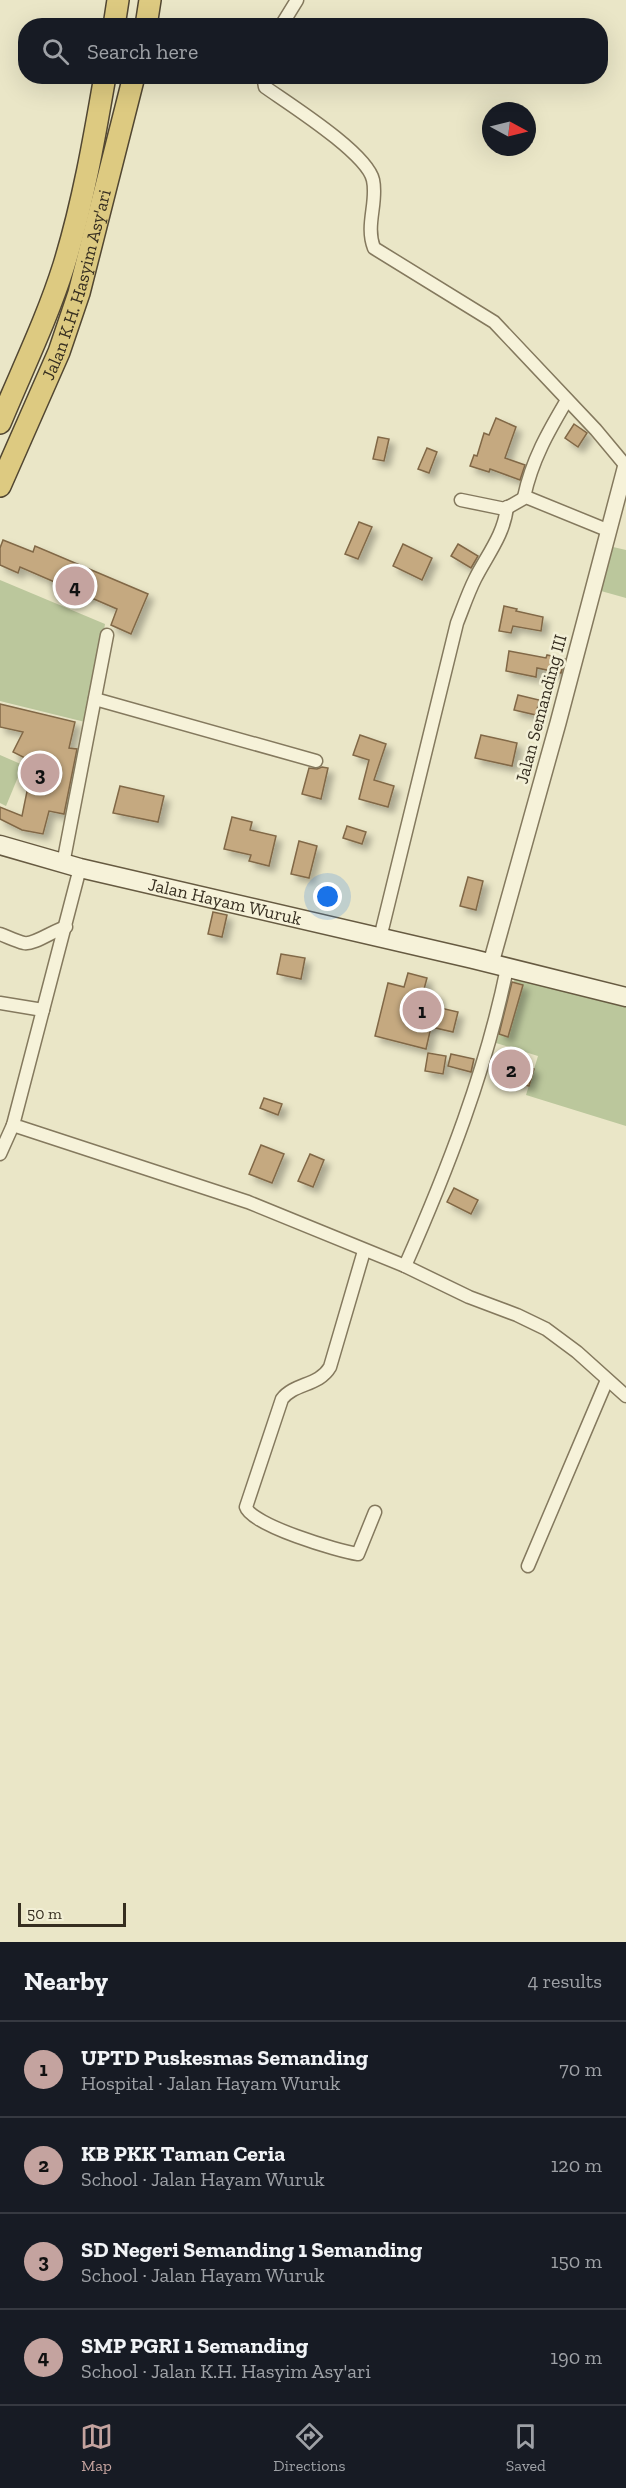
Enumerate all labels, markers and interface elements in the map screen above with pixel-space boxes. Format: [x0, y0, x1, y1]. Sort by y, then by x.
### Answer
search box [18, 18, 608, 84]
icon: search [39, 35, 72, 68]
text: Search here [87, 38, 198, 65]
north arrow [482, 102, 536, 156]
street label: Jalan K.H. Hasyim Asy'ari [37, 187, 116, 383]
pin: 4 [56, 564, 94, 608]
street label: Jalan Semanding III [511, 632, 572, 786]
pin: 3 [20, 750, 60, 796]
street label: Jalan Hayam Wuruk [146, 873, 304, 930]
your location [313, 882, 342, 911]
pin: 1 [402, 988, 442, 1032]
pin: 2 [492, 1046, 530, 1092]
scale bar [18, 1900, 126, 1928]
text: 50 m [27, 1904, 62, 1923]
text: Nearby [24, 1965, 108, 1997]
text: 4 results [527, 1969, 602, 1993]
text: UPTD Puskesmas Semanding [81, 2044, 368, 2071]
text: 1 [39, 2057, 48, 2081]
text: 70 m [559, 2057, 602, 2081]
text: Hospital · Jalan Hayam Wuruk [81, 2071, 340, 2095]
text: KB PKK Taman Ceria [81, 2140, 285, 2167]
text: 2 [38, 2153, 49, 2177]
text: 120 m [551, 2153, 602, 2177]
text: School · Jalan Hayam Wuruk [81, 2167, 325, 2191]
text: SD Negeri Semanding 1 Semanding [81, 2236, 422, 2263]
text: 3 [38, 2249, 49, 2273]
text: 150 m [551, 2249, 602, 2273]
text: School · Jalan Hayam Wuruk [81, 2263, 325, 2287]
text: SMP PGRI 1 Semanding [81, 2332, 308, 2359]
text: 4 [38, 2345, 49, 2369]
text: 190 m [550, 2345, 602, 2369]
text: School · Jalan K.H. Hasyim Asy'ari [81, 2359, 371, 2383]
tab: Map [80, 2420, 113, 2475]
tab: Directions [273, 2420, 346, 2475]
tab: Saved [506, 2420, 546, 2475]

